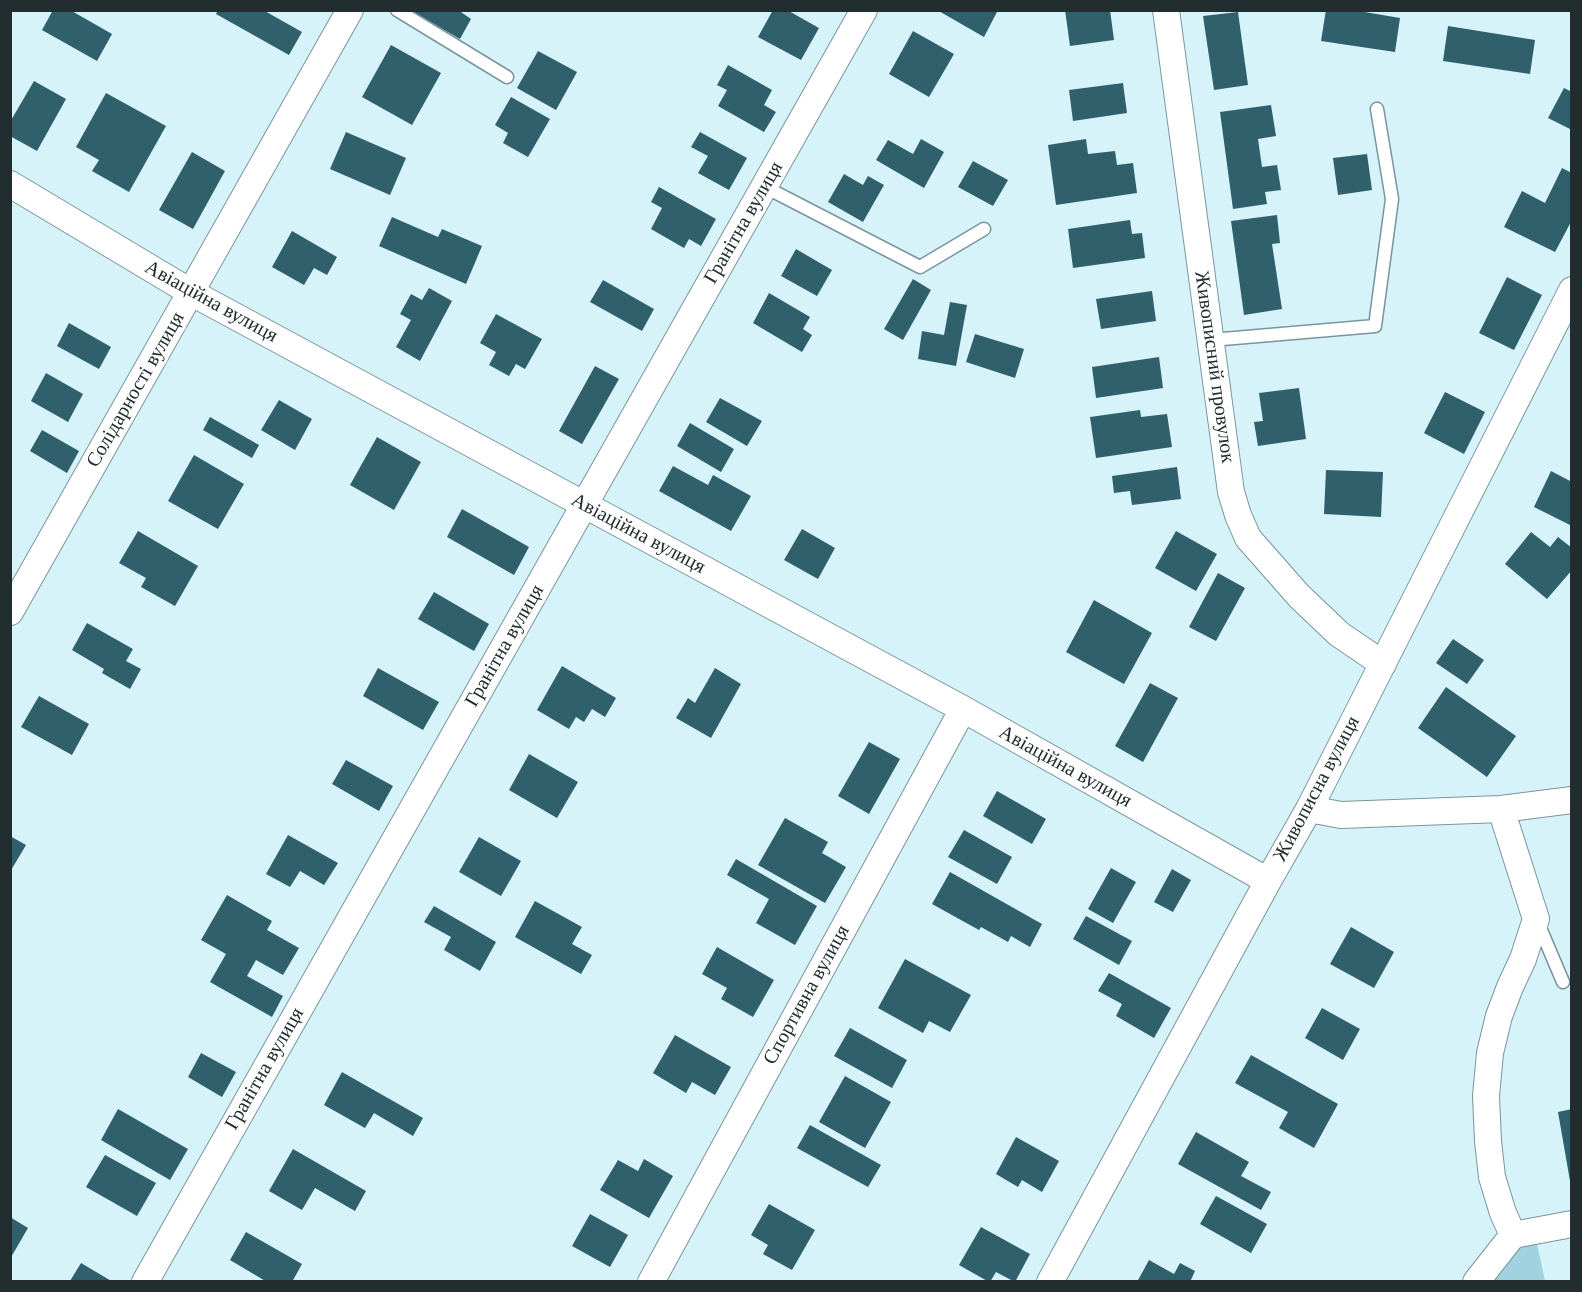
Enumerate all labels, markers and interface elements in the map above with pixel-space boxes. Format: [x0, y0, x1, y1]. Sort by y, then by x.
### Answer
street label: Гранітна вулиця [699, 158, 789, 288]
street label: Авіаційна вулиця [140, 256, 282, 348]
street label: Живописний провулок [1189, 269, 1239, 465]
street label: Солідарності вулиця [82, 308, 190, 472]
street label: Авіаційна вулиця [567, 489, 709, 579]
street label: Гранітна вулиця [460, 581, 550, 711]
street label: Живописна вулиця [1269, 712, 1365, 866]
street label: Авіаційна вулиця [994, 721, 1136, 813]
street label: Спортивна вулиця [759, 921, 855, 1069]
street label: Гранітна вулиця [220, 1004, 310, 1134]

